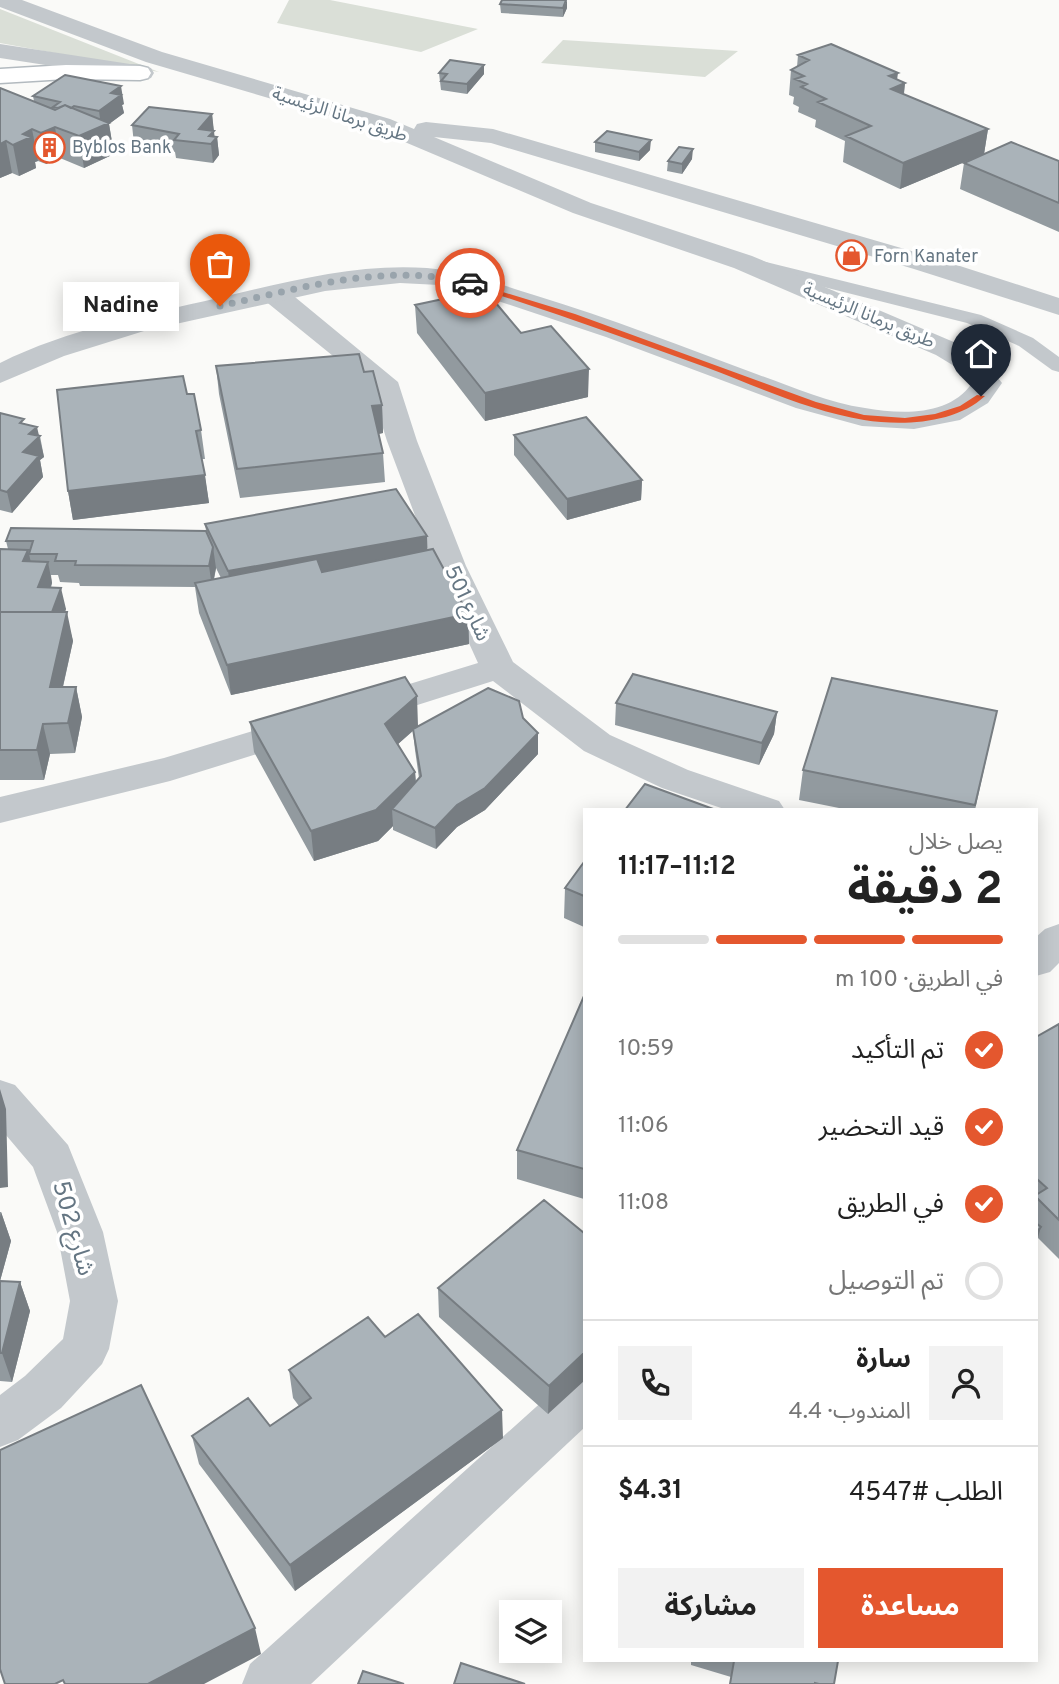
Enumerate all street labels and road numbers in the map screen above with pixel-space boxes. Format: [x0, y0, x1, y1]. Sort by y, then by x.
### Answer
street label: طريق برمانا الرئيسية [269, 83, 410, 148]
street label: طريق برمانا الرئيسية [799, 278, 938, 355]
street label: شارع 501 [437, 562, 496, 646]
street label: شارع 502 [44, 1178, 100, 1279]

